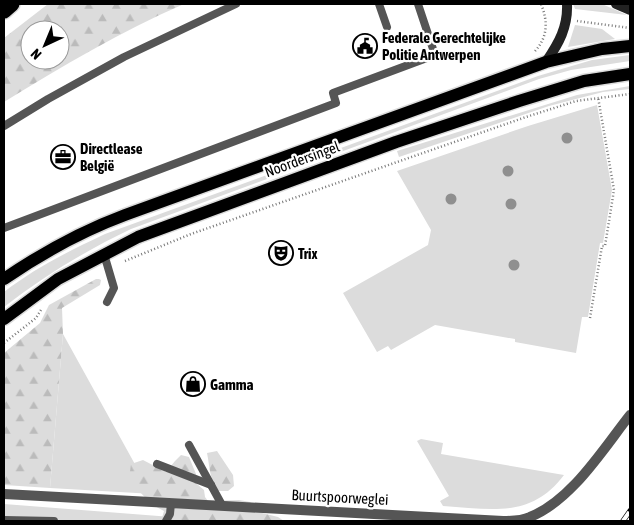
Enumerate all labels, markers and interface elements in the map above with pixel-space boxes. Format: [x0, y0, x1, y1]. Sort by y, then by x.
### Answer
north arrow [20, 20, 70, 70]
place label: Federale Gerechtelijke Politie Antwerpen [382, 29, 506, 63]
public building icon: Federale Gerechtelijke Politie Antwerpen [352, 33, 378, 59]
text: N [27, 46, 44, 63]
street label: Noordersingel [262, 138, 342, 180]
place label: Directlease België [80, 140, 143, 174]
office icon: Directlease België [50, 144, 76, 170]
theatre icon: Trix [268, 240, 294, 266]
place label: Trix [298, 245, 318, 262]
shop icon: Gamma [180, 371, 206, 397]
place label: Gamma [210, 376, 254, 393]
street label: Buurtspoorweglei [291, 486, 389, 508]

